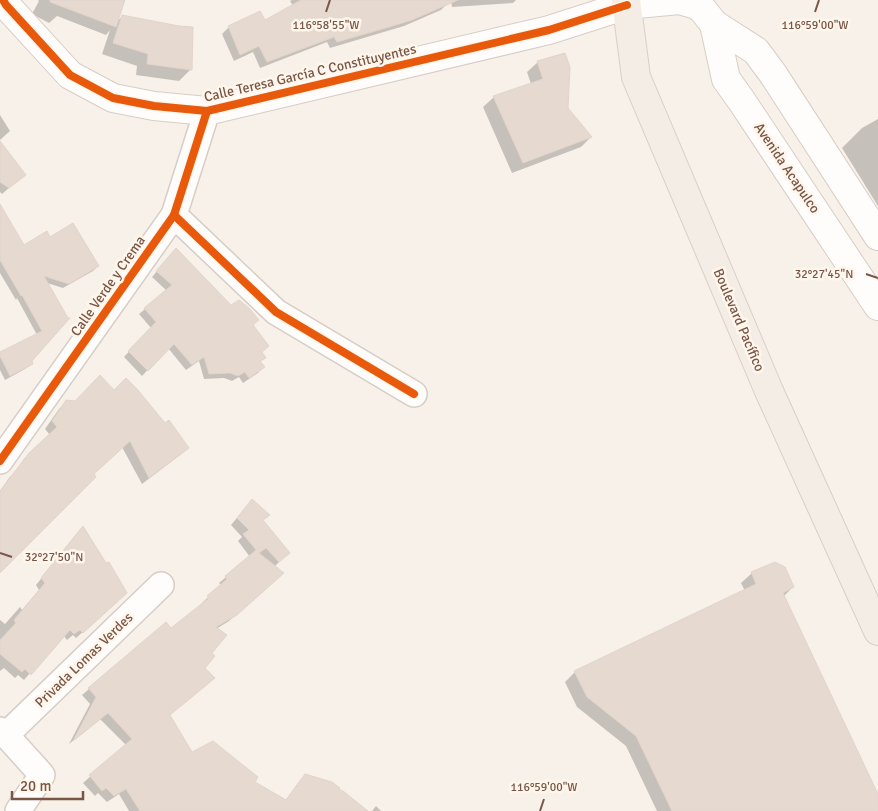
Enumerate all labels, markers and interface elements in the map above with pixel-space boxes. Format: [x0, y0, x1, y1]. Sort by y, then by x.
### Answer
text: 116°58'55"W [292, 18, 360, 33]
text: 116°59'00"W [781, 18, 849, 33]
street label: Calle Teresa García C Constituyentes [202, 40, 418, 106]
street label: Avenida Acapulco [750, 119, 824, 217]
street label: Calle Verde y Crema [67, 233, 149, 339]
street label: Boulevard Pacífico [710, 266, 768, 374]
text: 32°27'45"N [795, 267, 853, 282]
text: 32°27'50"N [25, 550, 83, 565]
street label: Privada Lomas Verdes [32, 609, 136, 711]
scale bar [12, 768, 84, 800]
text: 20 m [20, 777, 51, 795]
text: 116°59'00"W [510, 780, 578, 795]

